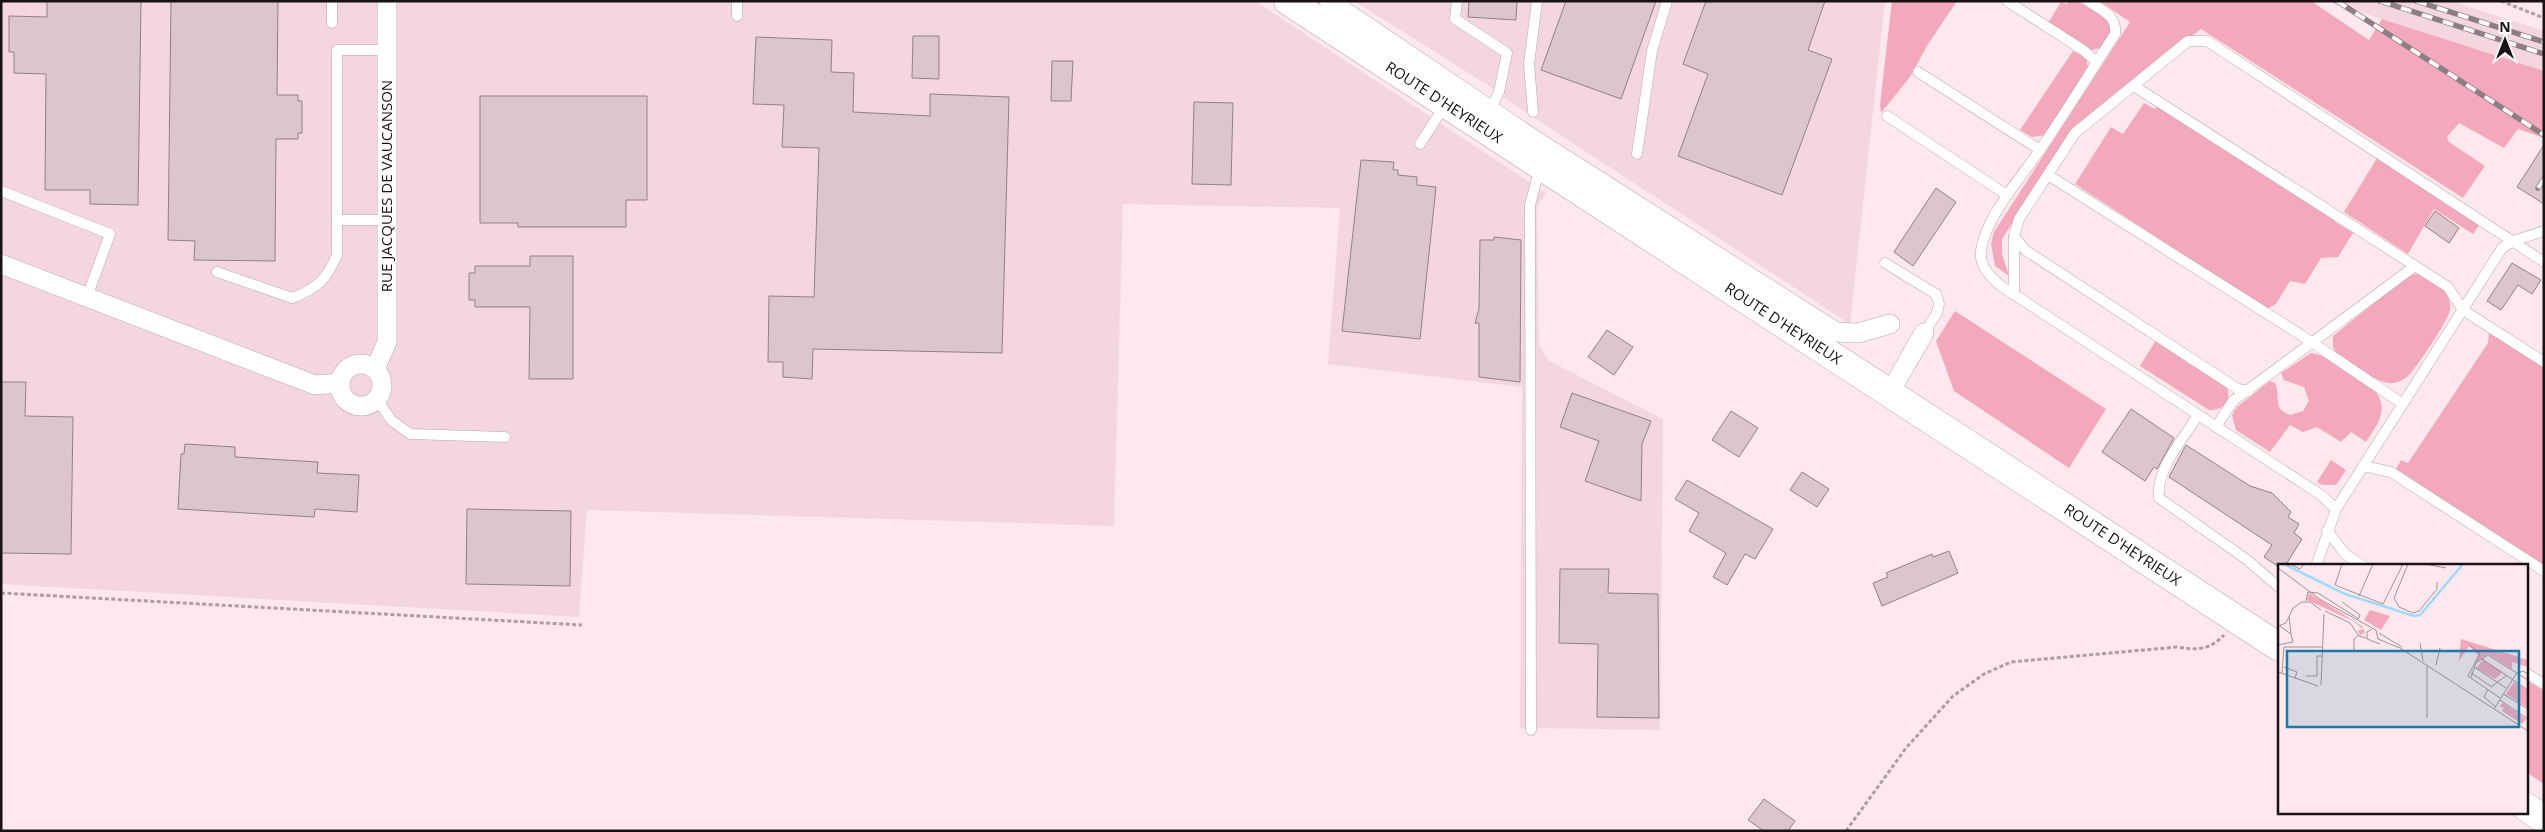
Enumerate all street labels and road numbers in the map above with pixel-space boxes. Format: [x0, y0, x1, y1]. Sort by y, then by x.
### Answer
street label: ROUTE D'HEYRIEUX [1382, 56, 1507, 147]
street label: RUE JACQUES DE VAUCANSON [376, 80, 396, 292]
street label: ROUTE D'HEYRIEUX [1721, 277, 1846, 369]
street label: ROUTE D'HEYRIEUX [2061, 499, 2186, 590]

